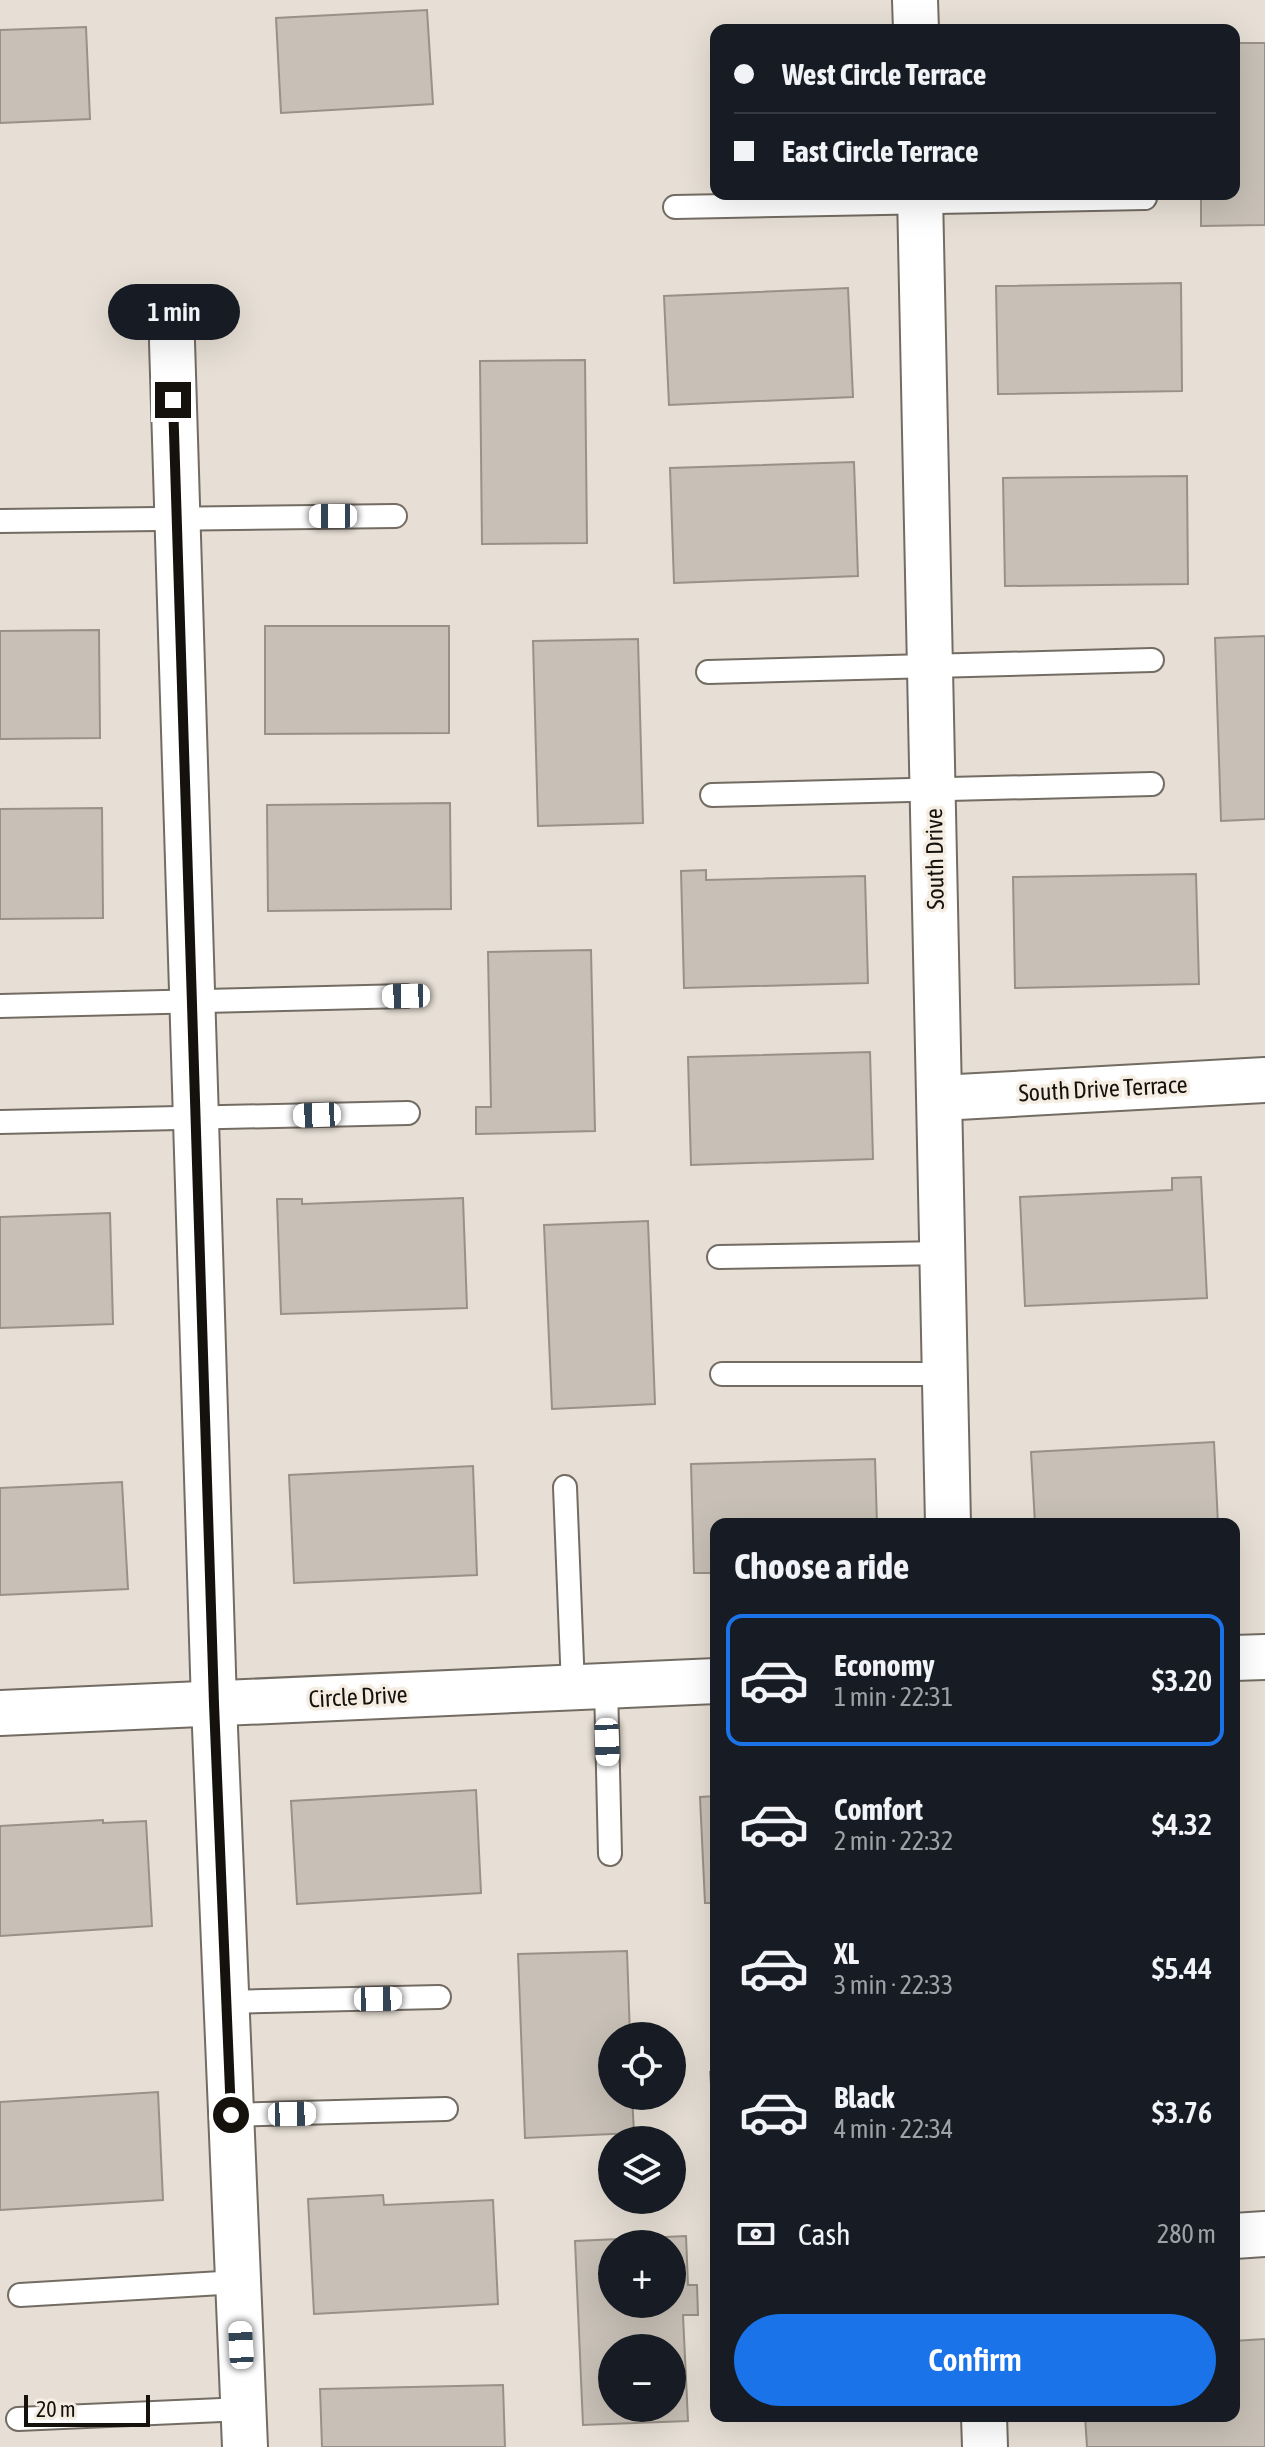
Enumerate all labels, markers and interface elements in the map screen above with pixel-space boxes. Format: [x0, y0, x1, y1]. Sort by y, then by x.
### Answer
text: West Circle Terrace [782, 57, 986, 91]
text: East Circle Terrace [782, 134, 979, 168]
callout: 1 min [107, 284, 239, 340]
text: 1 min [147, 297, 201, 327]
route end [155, 382, 191, 418]
car [309, 504, 357, 528]
street label: South Drive [920, 808, 949, 910]
car [382, 984, 430, 1008]
street label: South Drive Terrace [1018, 1071, 1188, 1106]
car [293, 1102, 341, 1128]
text: Choose a ride [734, 1545, 909, 1587]
icon: car [738, 1644, 810, 1716]
text: Economy [834, 1648, 935, 1682]
text: $3.20 [1152, 1663, 1212, 1697]
street label: Circle Drive [308, 1680, 408, 1713]
text: 1 min · 22:31 [834, 1682, 953, 1712]
car [594, 1718, 620, 1766]
icon: car [738, 1788, 810, 1860]
text: Comfort [834, 1792, 923, 1826]
text: $4.32 [1152, 1807, 1212, 1841]
text: 2 min · 22:32 [834, 1826, 953, 1856]
icon: car [738, 1932, 810, 2004]
text: XL [834, 1936, 859, 1970]
text: $5.44 [1152, 1951, 1212, 1985]
text: 3 min · 22:33 [834, 1970, 953, 2000]
car [354, 1987, 402, 2011]
map controls [598, 2022, 686, 2422]
button: locate [598, 2022, 686, 2110]
icon: car [738, 2076, 810, 2148]
text: Black [834, 2080, 894, 2114]
text: $3.76 [1152, 2095, 1212, 2129]
route start [213, 2097, 249, 2133]
car [268, 2102, 316, 2126]
text: 4 min · 22:34 [834, 2114, 953, 2144]
button: layers [598, 2126, 686, 2214]
icon: cash [734, 2212, 778, 2256]
text: Cash [798, 2217, 851, 2251]
text: 280 m [1157, 2219, 1216, 2249]
button: + [598, 2230, 686, 2318]
button: Confirm [734, 2314, 1216, 2406]
car [228, 2320, 254, 2370]
button: − [598, 2334, 686, 2422]
scale bar [24, 2391, 150, 2427]
text: 20 m [36, 2396, 76, 2422]

